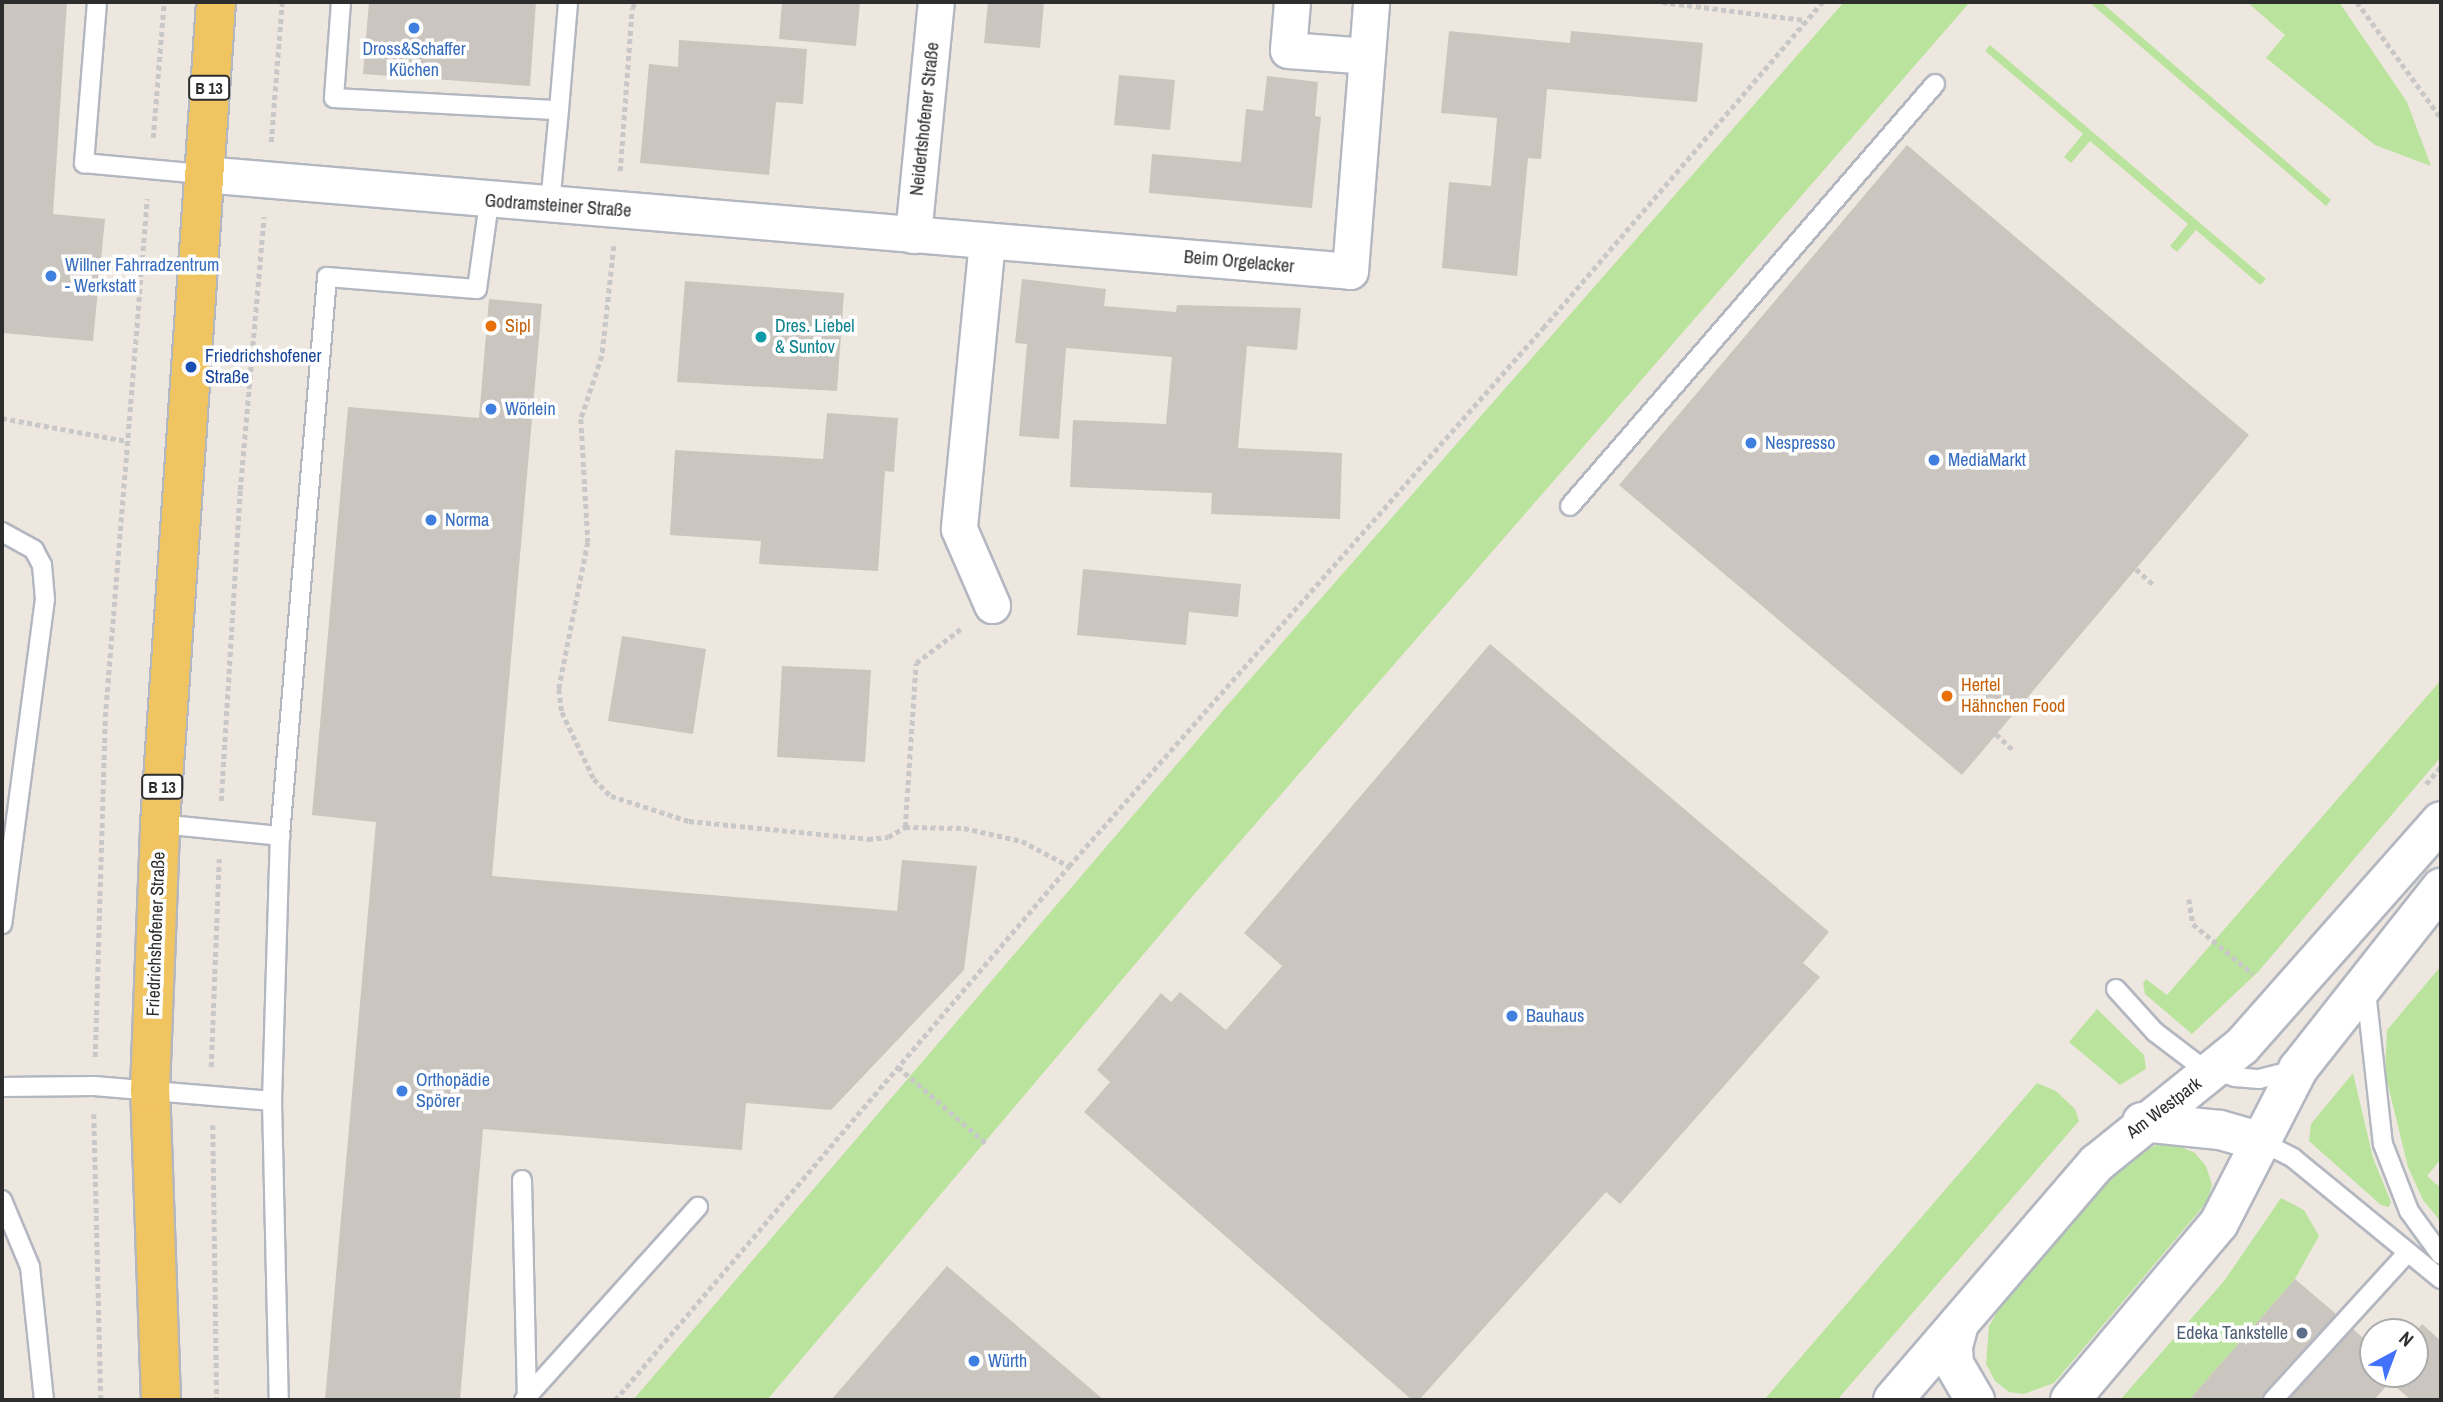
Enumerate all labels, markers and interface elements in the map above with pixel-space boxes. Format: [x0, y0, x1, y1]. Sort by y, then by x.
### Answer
marker: Dross&Schaffer Küchen [406, 20, 422, 36]
place label: Dross&Schaffer Küchen [362, 39, 466, 82]
street label: Neidertshofener Straße [906, 41, 944, 197]
road number: B 13 [188, 76, 230, 100]
street label: Godramsteiner Straße [484, 190, 632, 222]
street label: Beim Orgelacker [1183, 246, 1295, 278]
place label: Willner Fahrradzentrum - Werkstatt [65, 255, 219, 298]
marker: Willner Fahrradzentrum - Werkstatt [43, 268, 59, 284]
place label: Sipl [505, 315, 530, 337]
place label: Dres. Liebel & Suntov [775, 316, 855, 358]
marker: Sipl [483, 318, 499, 334]
marker: Dres. Liebel & Suntov [753, 329, 769, 345]
place label: Friedrichshofener Straße [205, 346, 321, 388]
marker: Friedrichshofener Straße [183, 359, 199, 375]
place label: Wörlein [505, 398, 556, 420]
marker: Wörlein [483, 401, 499, 417]
place label: Nespresso [1765, 432, 1836, 454]
marker: Nespresso [1743, 435, 1759, 451]
place label: MediaMarkt [1948, 449, 2026, 471]
marker: MediaMarkt [1926, 452, 1942, 468]
place label: Norma [445, 509, 489, 531]
marker: Norma [423, 512, 439, 528]
place label: Hertel Hähnchen Food [1961, 675, 2065, 718]
marker: Hertel Hähnchen Food [1939, 688, 1955, 704]
road number: B 13 [141, 774, 183, 800]
street label: Friedrichshofener Straße [142, 851, 170, 1017]
place label: Bauhaus [1526, 1005, 1584, 1027]
marker: Bauhaus [1504, 1008, 1520, 1024]
place label: Orthopädie Spörer [416, 1070, 490, 1112]
street label: Am Westpark [2122, 1073, 2206, 1143]
marker: Orthopädie Spörer [394, 1083, 410, 1099]
north arrow [2359, 1318, 2429, 1388]
place label: Edeka Tankstelle [2176, 1322, 2288, 1344]
marker: Edeka Tankstelle [2294, 1325, 2310, 1341]
text: N [2394, 1325, 2419, 1352]
place label: Würth [988, 1350, 1027, 1372]
marker: Würth [966, 1353, 982, 1369]

